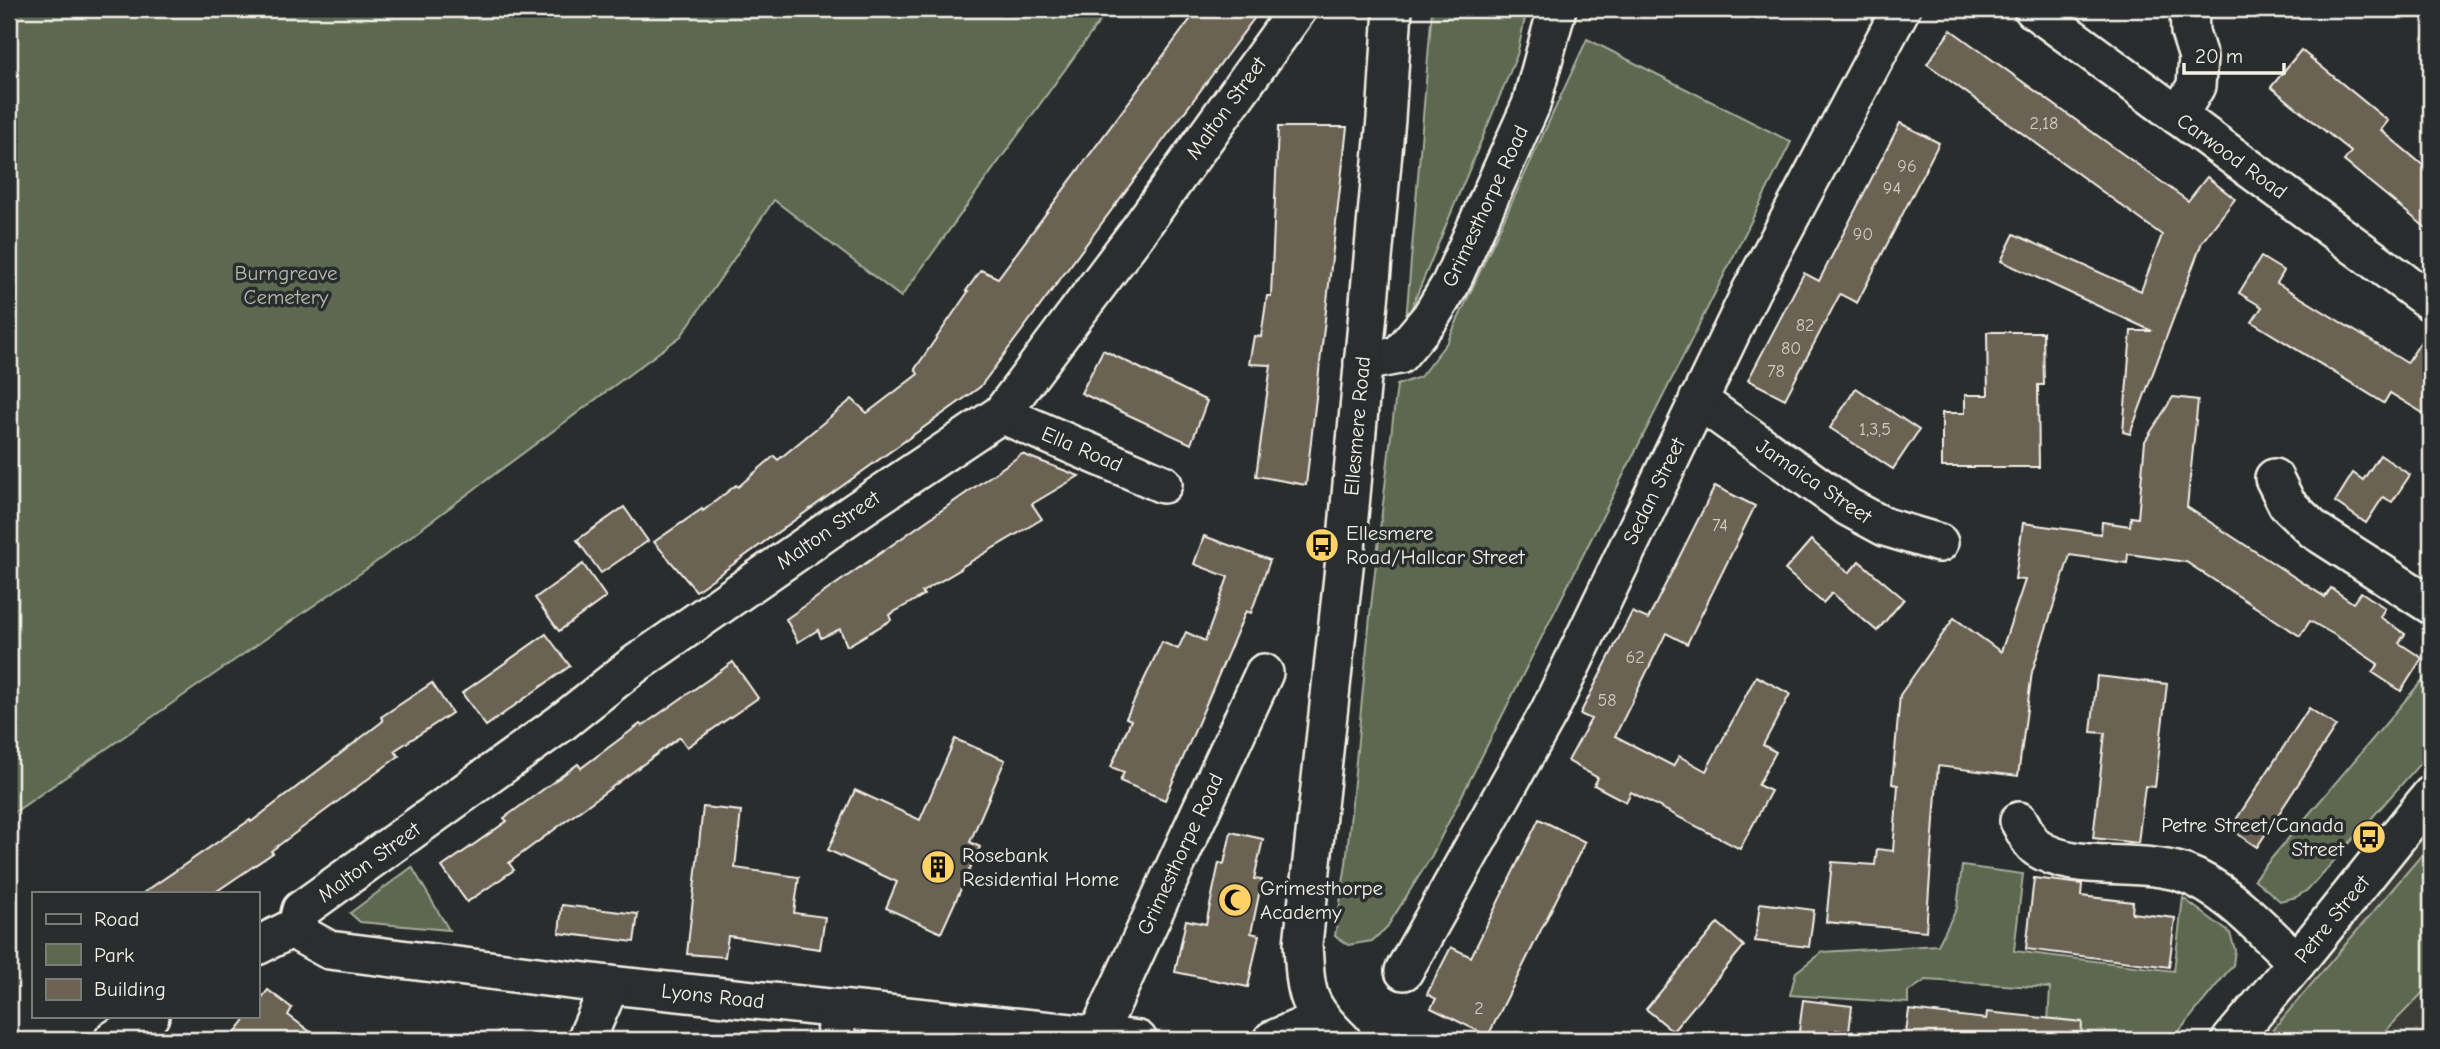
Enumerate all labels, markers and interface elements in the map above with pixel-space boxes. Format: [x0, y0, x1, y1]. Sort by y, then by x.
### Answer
scale bar [2184, 32, 2284, 76]
text: 20 m [2195, 44, 2243, 68]
street label: Malton Street [1181, 51, 1272, 164]
street label: Carwood Road [2172, 108, 2292, 204]
house number: 2,18 [2030, 113, 2058, 134]
street label: Grimesthorpe Road [1437, 121, 1533, 291]
house number: 96 [1897, 156, 1917, 177]
house number: 94 [1883, 178, 1901, 199]
house number: 90 [1853, 224, 1873, 245]
park label: Burngreave Cemetery [234, 261, 338, 309]
house number: 82 [1796, 315, 1814, 336]
house number: 80 [1781, 338, 1801, 359]
street label: Ellesmere Road [1339, 355, 1375, 497]
house number: 78 [1767, 361, 1785, 382]
house number: 1,3,5 [1859, 419, 1891, 440]
street label: Ella Road [1038, 421, 1126, 477]
street label: Sedan Street [1618, 433, 1690, 548]
street label: Jamaica Street [1752, 434, 1877, 529]
street label: Malton Street [772, 485, 885, 574]
house number: 74 [1712, 515, 1728, 536]
place label: Ellesmere Road/Hallcar Street [1346, 521, 1526, 569]
bus stop icon: Ellesmere Road/Hallcar Street [1303, 526, 1341, 564]
house number: 62 [1625, 647, 1645, 668]
house number: 58 [1597, 690, 1617, 711]
street label: Grimesthorpe Road [1132, 769, 1228, 939]
place label: Petre Street/Canada Street [2161, 813, 2345, 861]
street label: Malton Street [313, 816, 426, 907]
bus stop icon: Petre Street/Canada Street [2350, 818, 2388, 856]
place label: Rosebank Residential Home [962, 843, 1119, 891]
building icon: Rosebank Residential Home [919, 848, 957, 886]
street label: Petre Street [2289, 870, 2375, 968]
place label: Grimesthorpe Academy [1260, 876, 1383, 924]
mosque icon: Grimesthorpe Academy [1216, 881, 1254, 919]
legend [32, 892, 259, 1018]
text: Road [94, 907, 139, 931]
text: Park [94, 943, 134, 967]
text: Building [94, 977, 166, 1001]
street label: Lyons Road [660, 979, 766, 1013]
house number: 2 [1474, 998, 1484, 1019]

